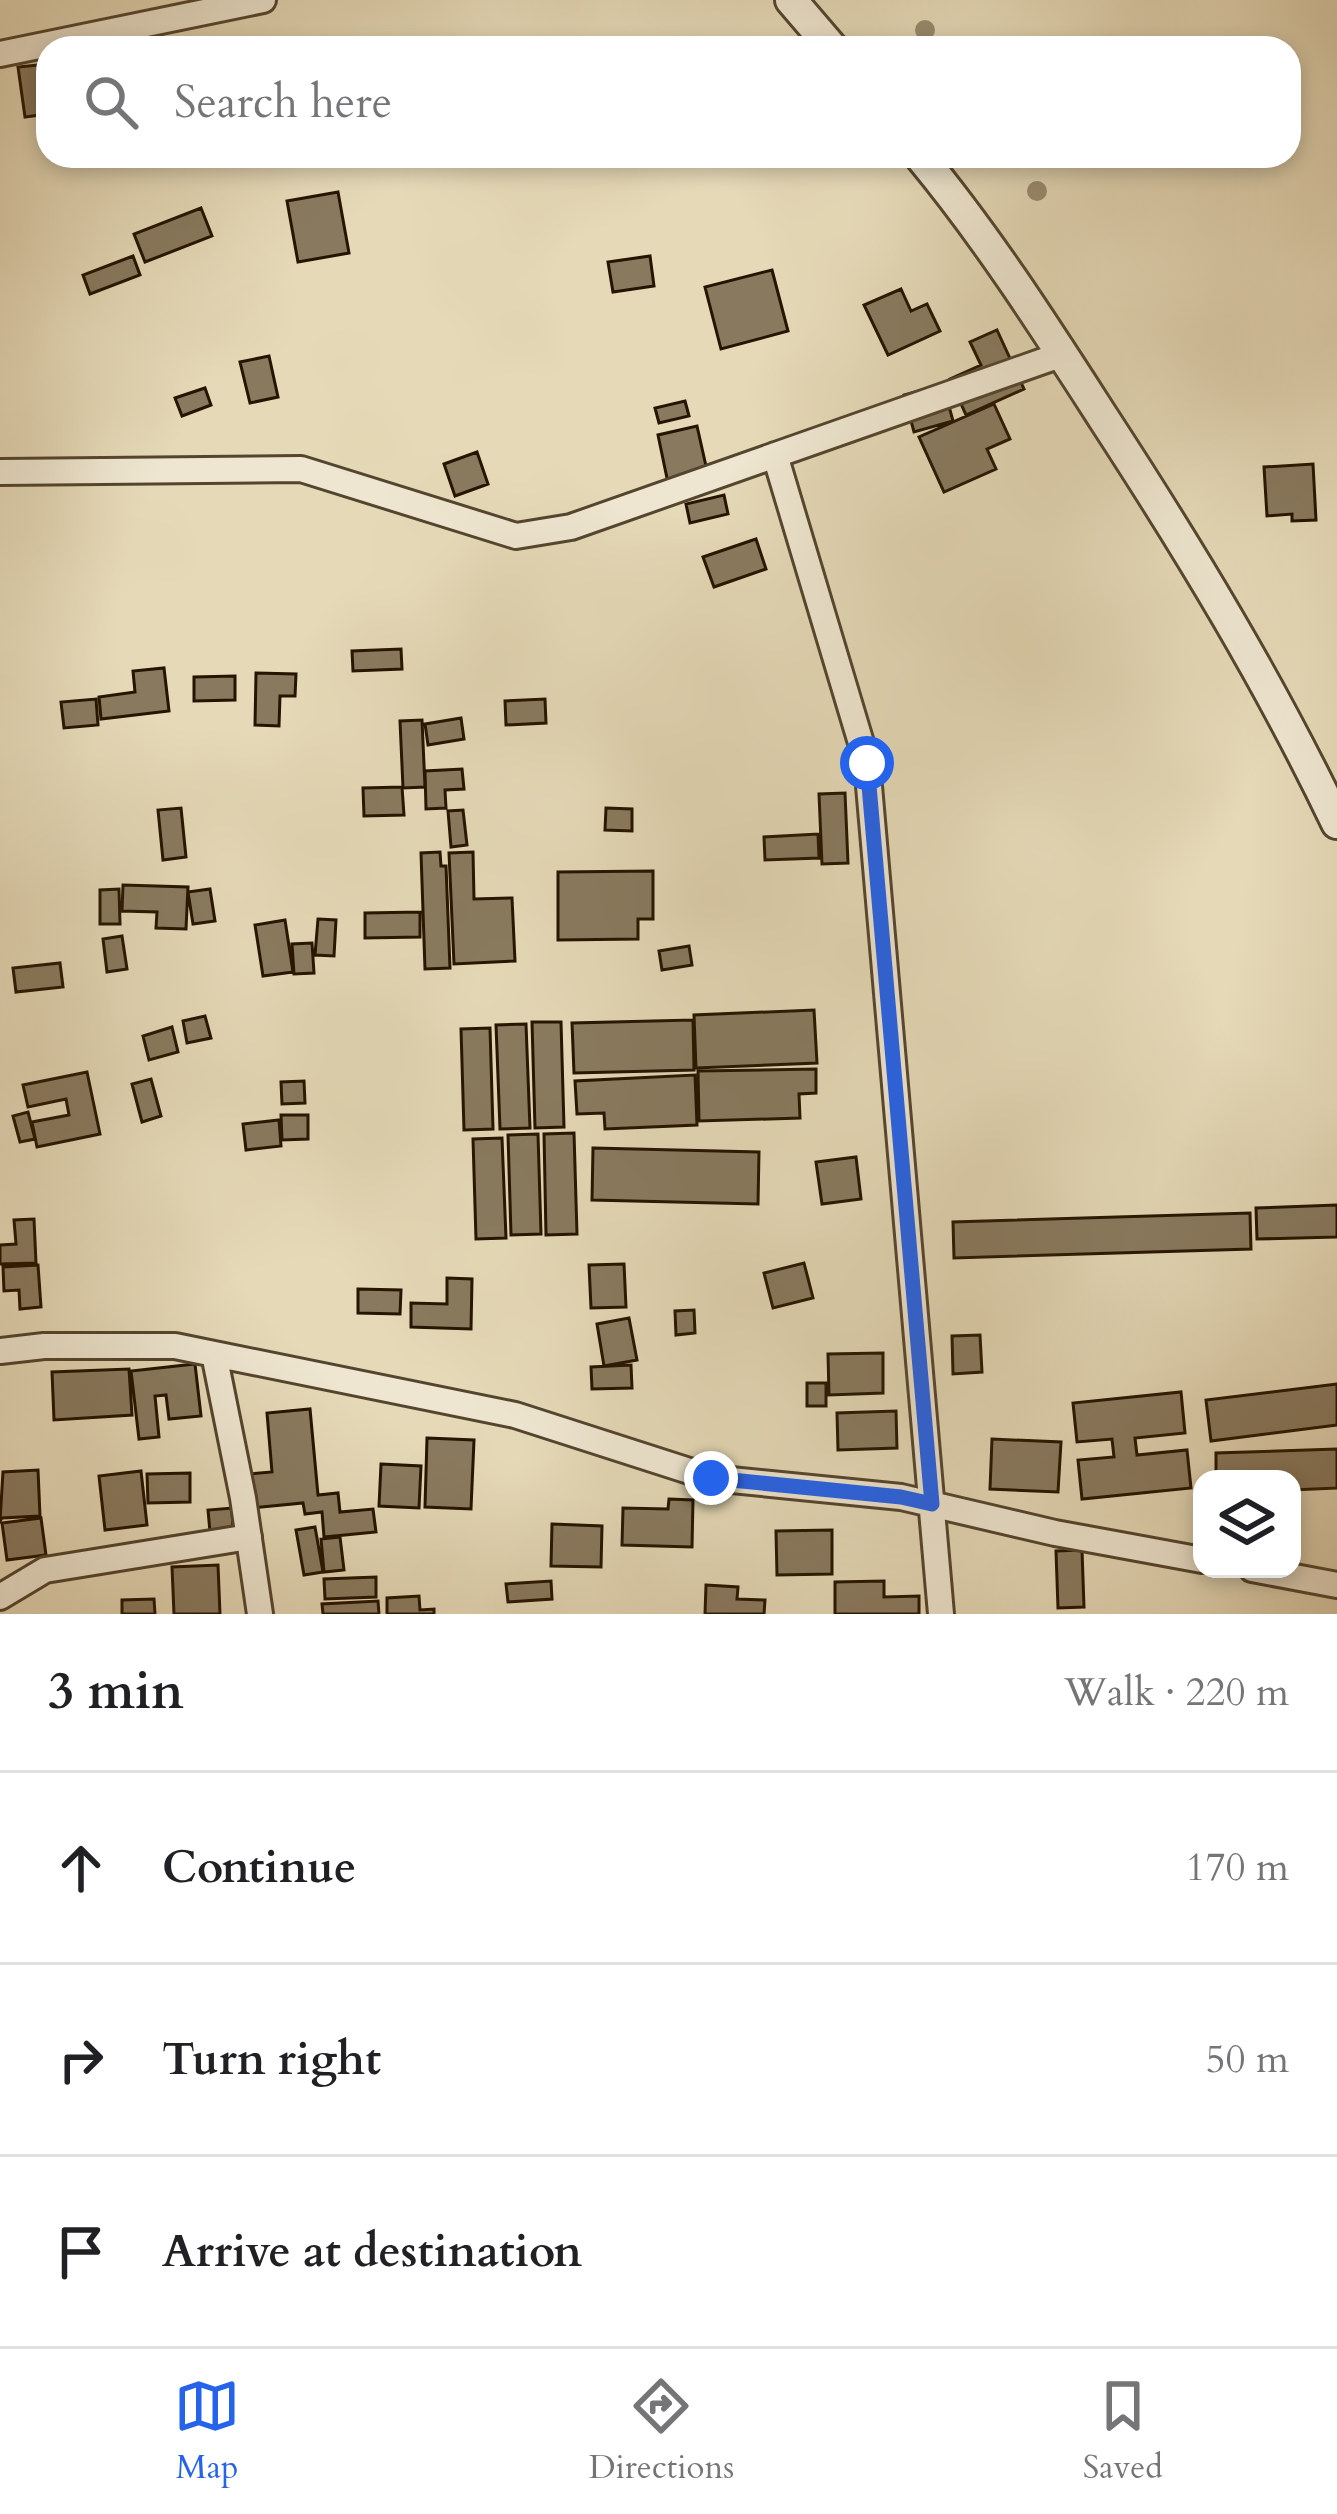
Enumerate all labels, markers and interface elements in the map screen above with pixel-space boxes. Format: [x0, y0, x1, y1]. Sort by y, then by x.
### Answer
search box [36, 36, 1301, 168]
icon: search [78, 69, 144, 135]
text: Search here [174, 72, 392, 133]
route start [840, 736, 894, 790]
route end [684, 1451, 738, 1505]
map controls [1193, 1470, 1301, 1578]
button: layers [1193, 1470, 1301, 1578]
text: 3 min [48, 1657, 184, 1727]
text: Walk · 220 m [1064, 1666, 1289, 1719]
icon: ahead [48, 1835, 114, 1901]
text: Continue [162, 1837, 356, 1898]
text: 170 m [1186, 1841, 1289, 1894]
icon: right [48, 2027, 114, 2093]
text: Turn right [162, 2029, 381, 2090]
text: 50 m [1206, 2033, 1289, 2086]
icon: arrive [48, 2219, 114, 2285]
text: Arrive at destination [162, 2221, 582, 2282]
tab: Map [174, 2373, 240, 2490]
tab: Directions [589, 2373, 734, 2490]
tab: Saved [1083, 2373, 1163, 2490]

